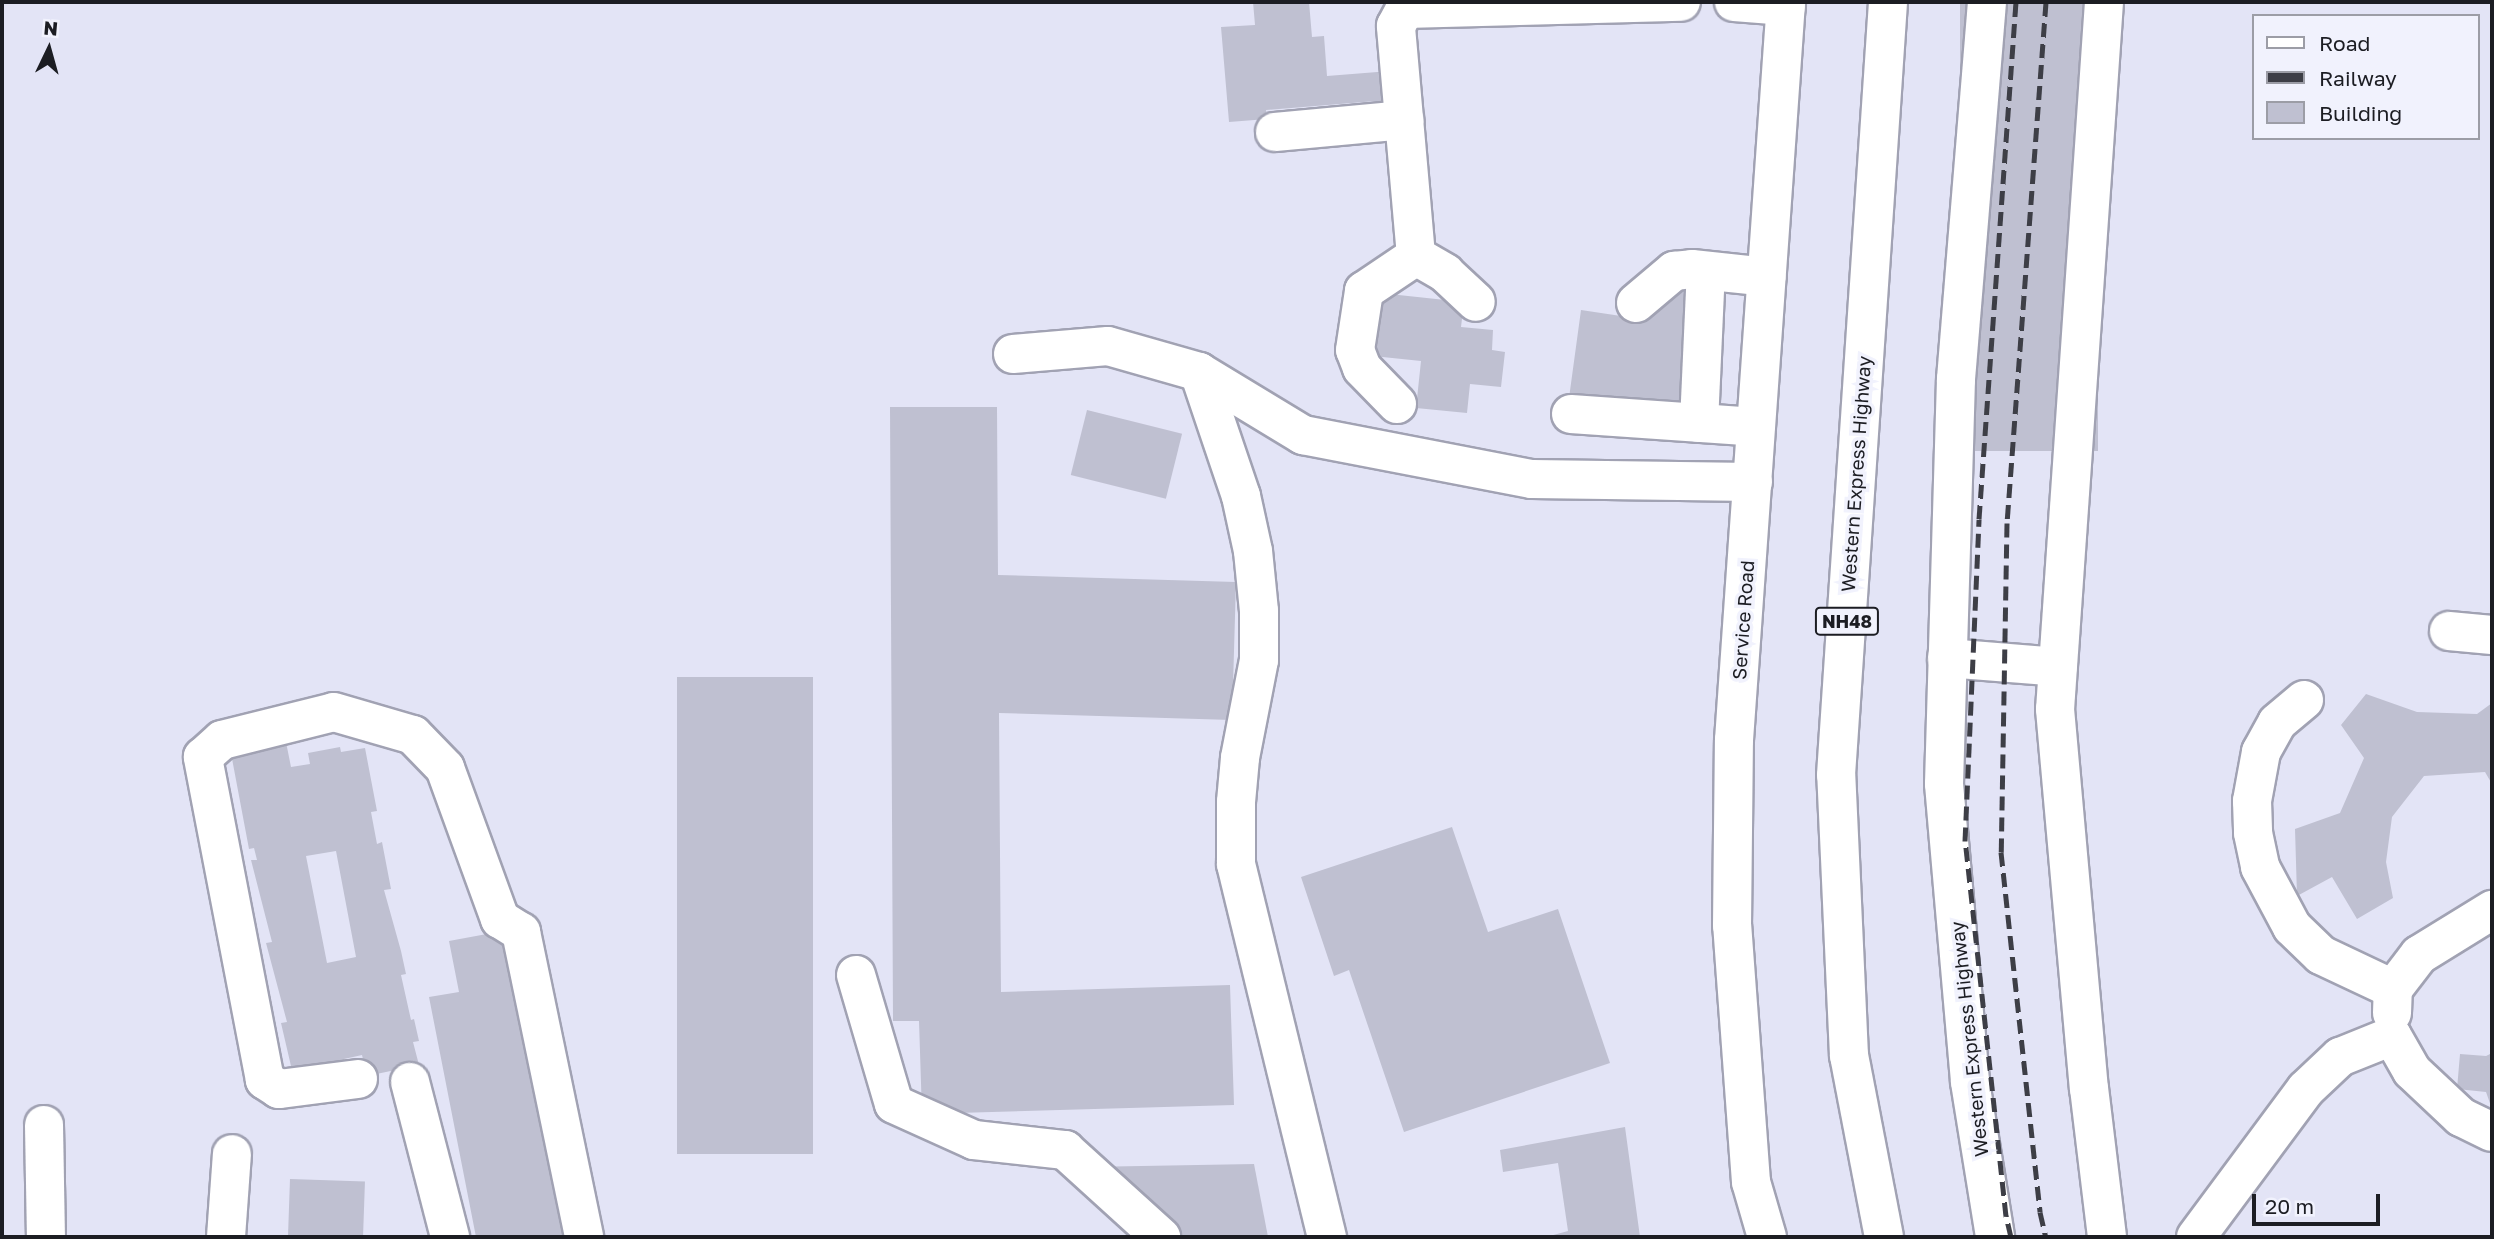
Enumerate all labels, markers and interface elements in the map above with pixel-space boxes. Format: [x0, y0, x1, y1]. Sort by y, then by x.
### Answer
north arrow [14, 14, 84, 84]
legend [2252, 14, 2480, 140]
text: N [43, 15, 59, 40]
text: Road [2319, 30, 2370, 56]
text: Railway [2319, 65, 2397, 91]
text: Building [2319, 100, 2402, 126]
street label: Western Express Highway [1836, 355, 1876, 593]
street label: Service Road [1727, 560, 1759, 680]
road number: NH48 [1814, 606, 1880, 636]
street label: Western Express Highway [1945, 920, 1993, 1158]
scale bar [2256, 1180, 2384, 1224]
text: 20 m [2265, 1193, 2314, 1219]

